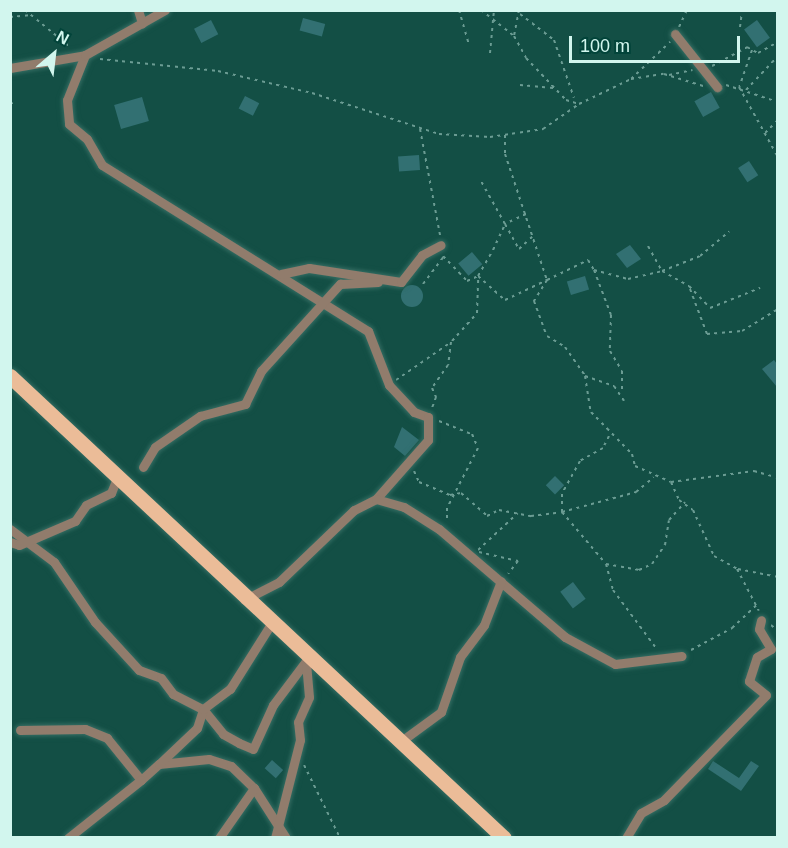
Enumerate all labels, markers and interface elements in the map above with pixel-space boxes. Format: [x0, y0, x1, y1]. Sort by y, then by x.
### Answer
north arrow [24, 24, 84, 84]
scale bar [572, 24, 743, 62]
text: N [54, 27, 72, 48]
text: 100 m [580, 36, 630, 56]

